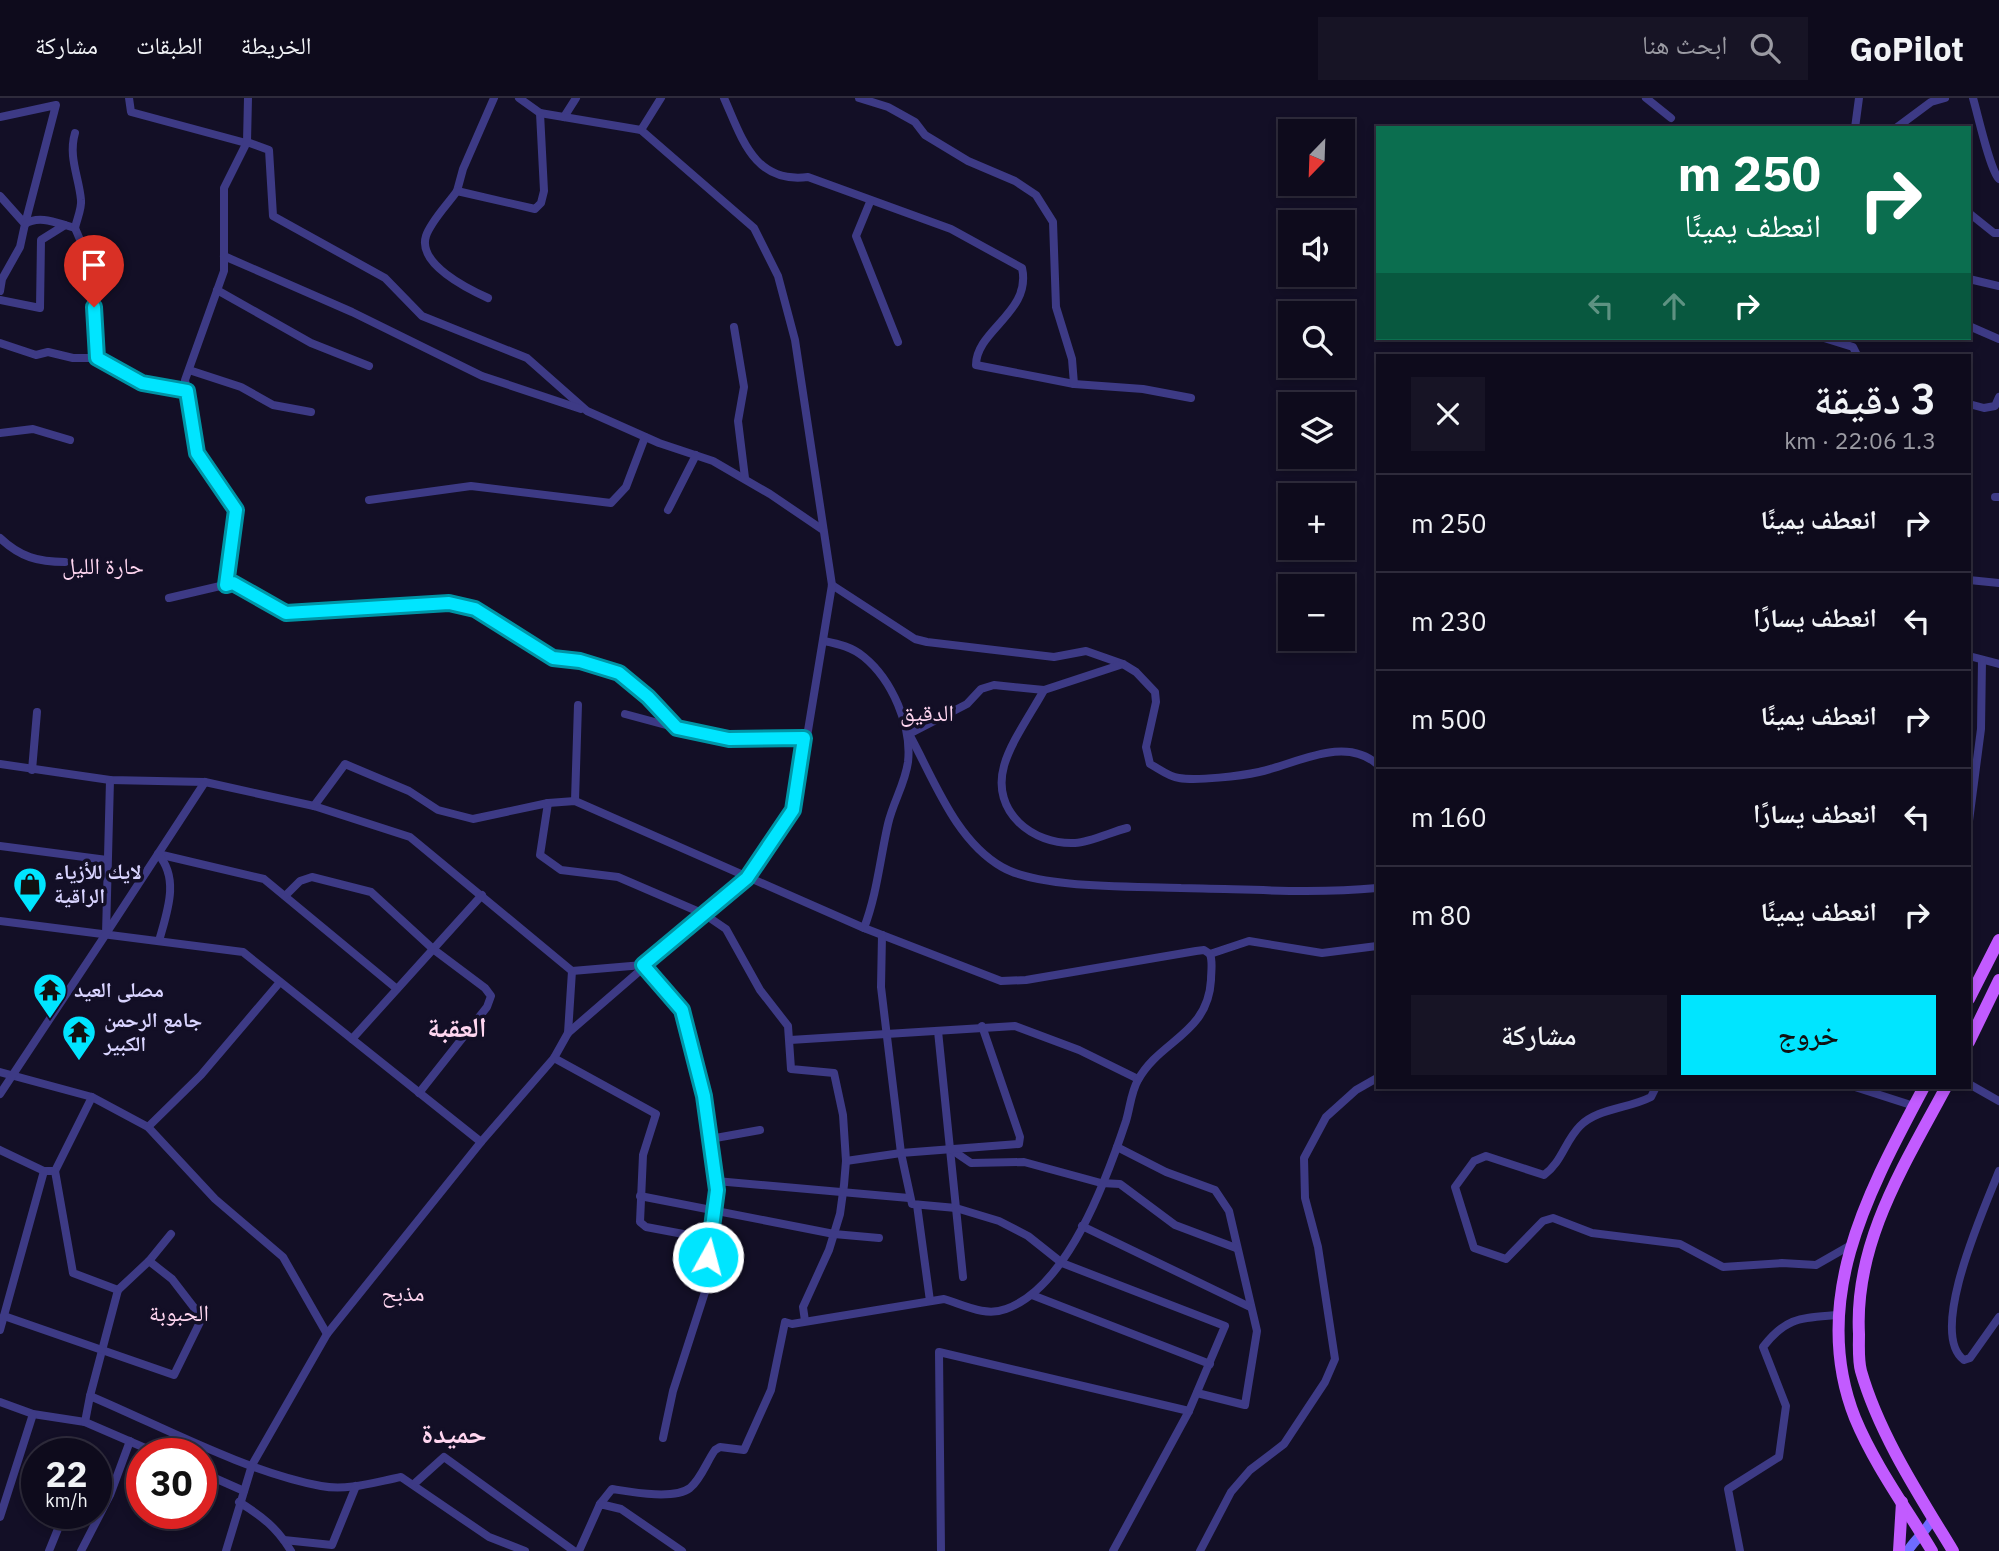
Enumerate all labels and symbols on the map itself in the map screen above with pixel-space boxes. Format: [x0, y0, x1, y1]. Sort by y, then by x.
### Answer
north arrow [1278, 119, 1354, 196]
pin [64, 235, 124, 307]
district label: حارة الليل [62, 550, 144, 580]
district label: الدقيق [900, 697, 954, 727]
place label: لايك للأزياء الراقية [54, 857, 142, 909]
shop icon: لايك للأزياء الراقية [11, 865, 49, 914]
temple icon: مصلى العيد [31, 971, 69, 1020]
place label: مصلى العيد [74, 975, 164, 1003]
place label: جامع الرحمن الكبير [103, 1005, 202, 1057]
district label: العقبة [427, 1008, 487, 1045]
temple icon: جامع الرحمن الكبير [60, 1013, 98, 1062]
position arrow [671, 1220, 745, 1294]
district label: مذبح [381, 1277, 425, 1308]
district label: الحبوبة [149, 1297, 209, 1327]
district label: حميدة [421, 1414, 487, 1451]
speed limit sign: 30 [126, 1438, 217, 1529]

